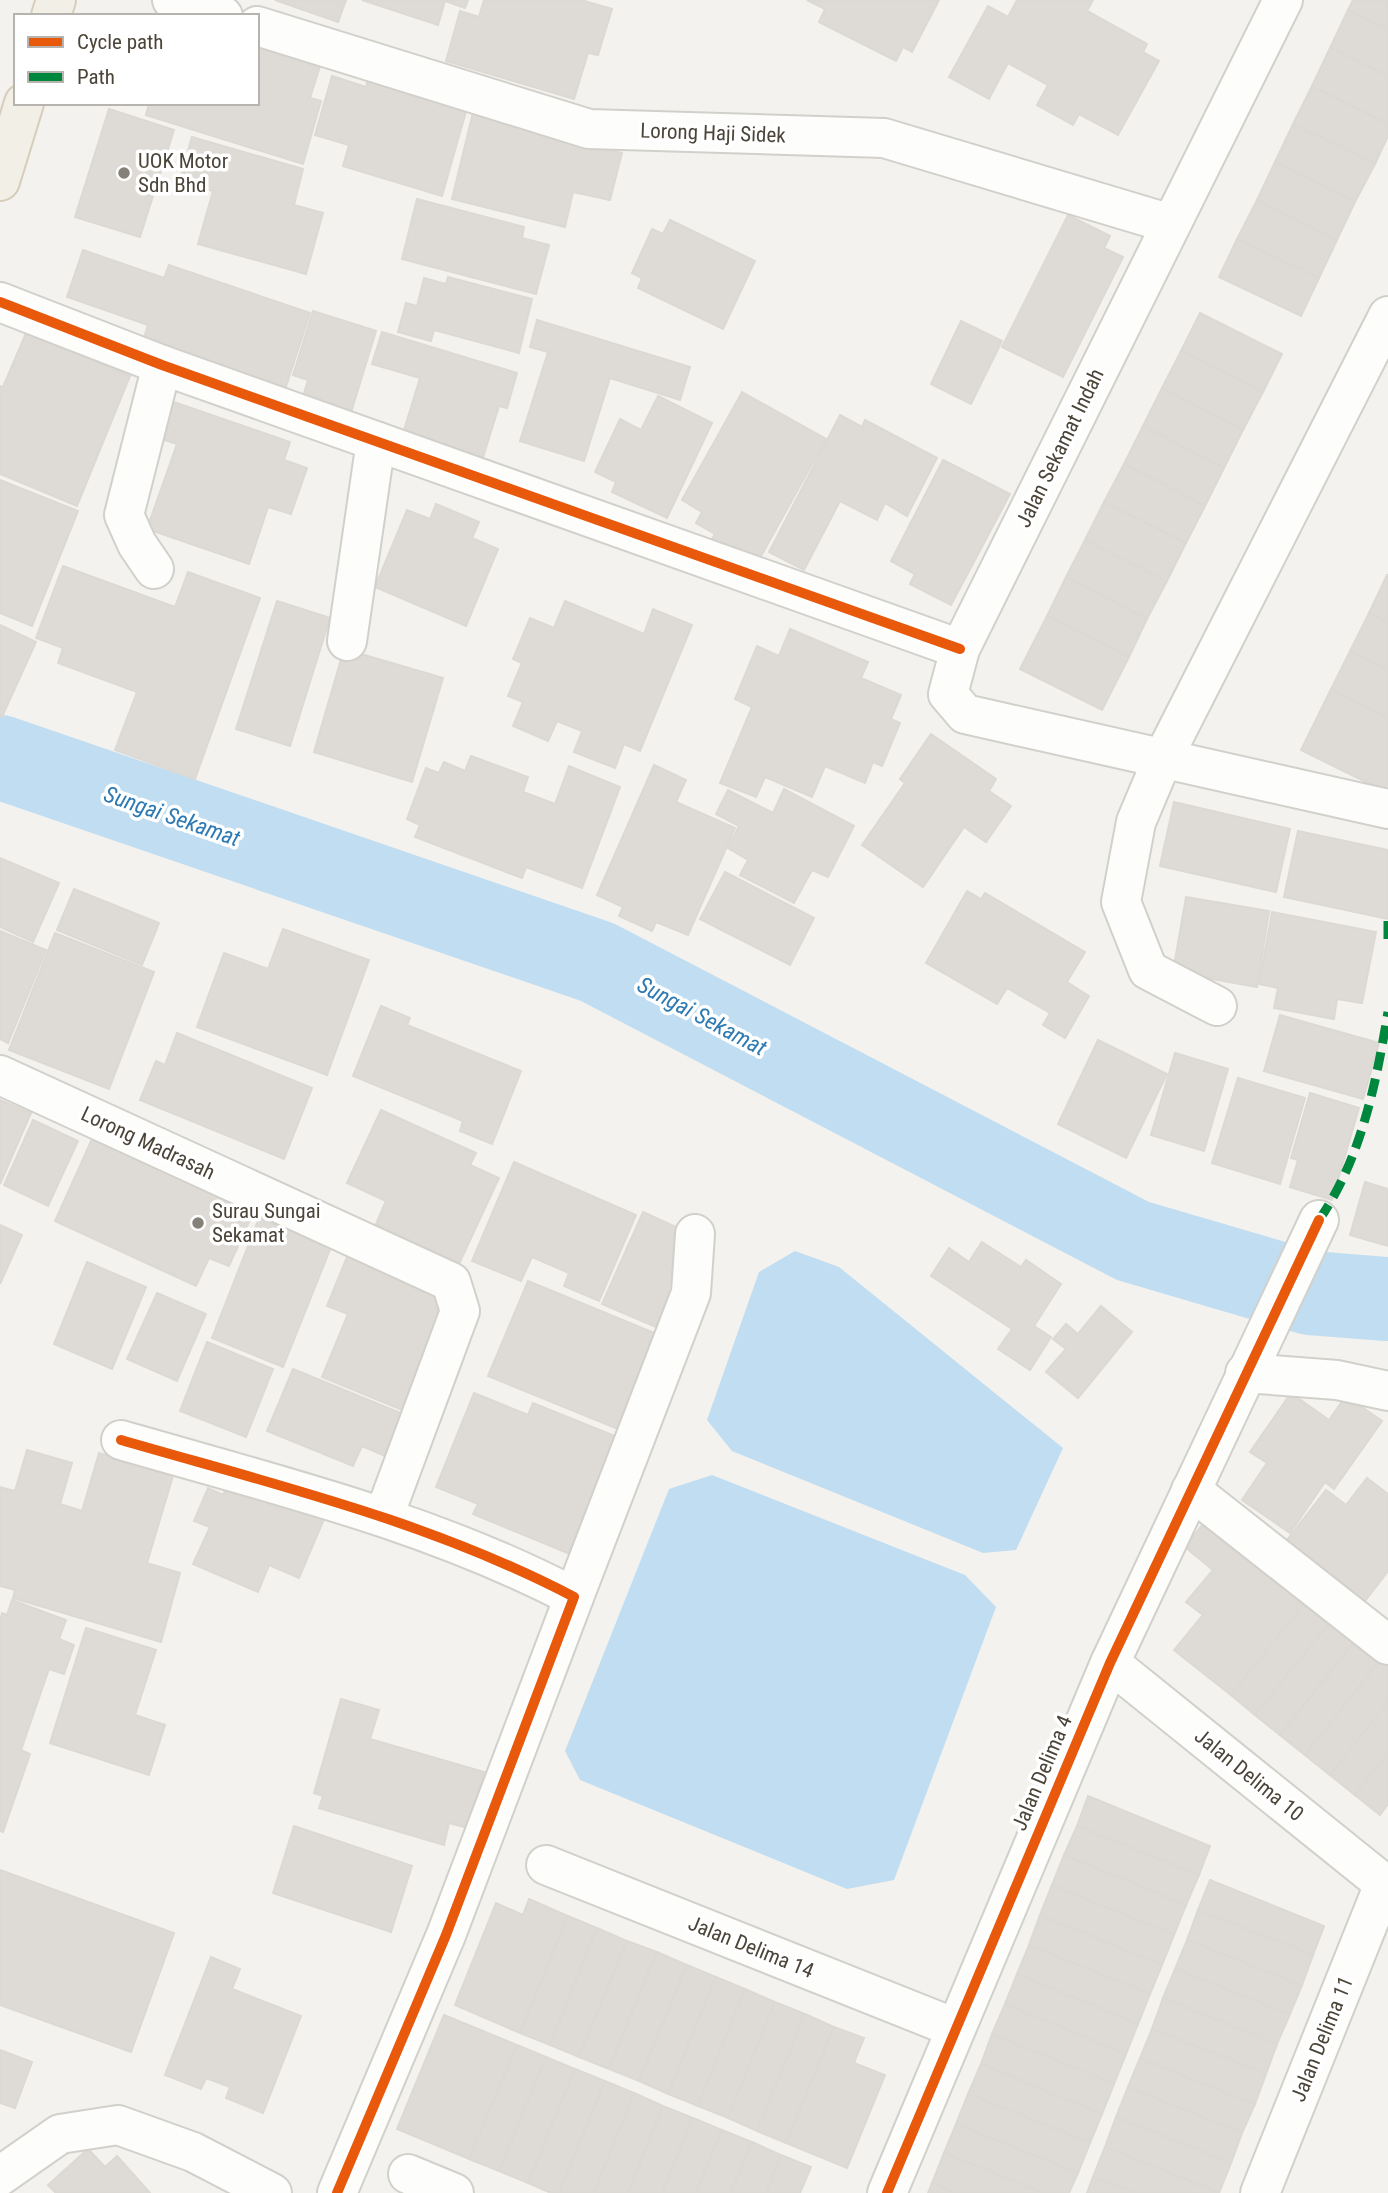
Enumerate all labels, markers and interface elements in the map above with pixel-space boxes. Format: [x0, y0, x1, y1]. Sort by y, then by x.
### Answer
legend [14, 14, 259, 105]
text: Cycle path [77, 30, 163, 54]
text: Path [77, 65, 115, 89]
street label: Lorong Haji Sidek [640, 118, 787, 148]
place label: UOK Motor Sdn Bhd [138, 149, 228, 197]
marker: UOK Motor Sdn Bhd [116, 165, 132, 181]
street label: Jalan Sekamat Indah [1011, 365, 1109, 531]
water label: Sungai Sekamat [100, 781, 244, 852]
water label: Sungai Sekamat [633, 971, 771, 1062]
street label: Lorong Madrasah [77, 1102, 219, 1184]
place label: Surau Sungai Sekamat [212, 1199, 321, 1247]
marker: Surau Sungai Sekamat [190, 1215, 206, 1231]
street label: Jalan Delima 4 [1007, 1712, 1077, 1834]
street label: Jalan Delima 10 [1190, 1724, 1308, 1826]
street label: Jalan Delima 14 [685, 1911, 817, 1983]
street label: Jalan Delima 11 [1286, 1973, 1358, 2105]

